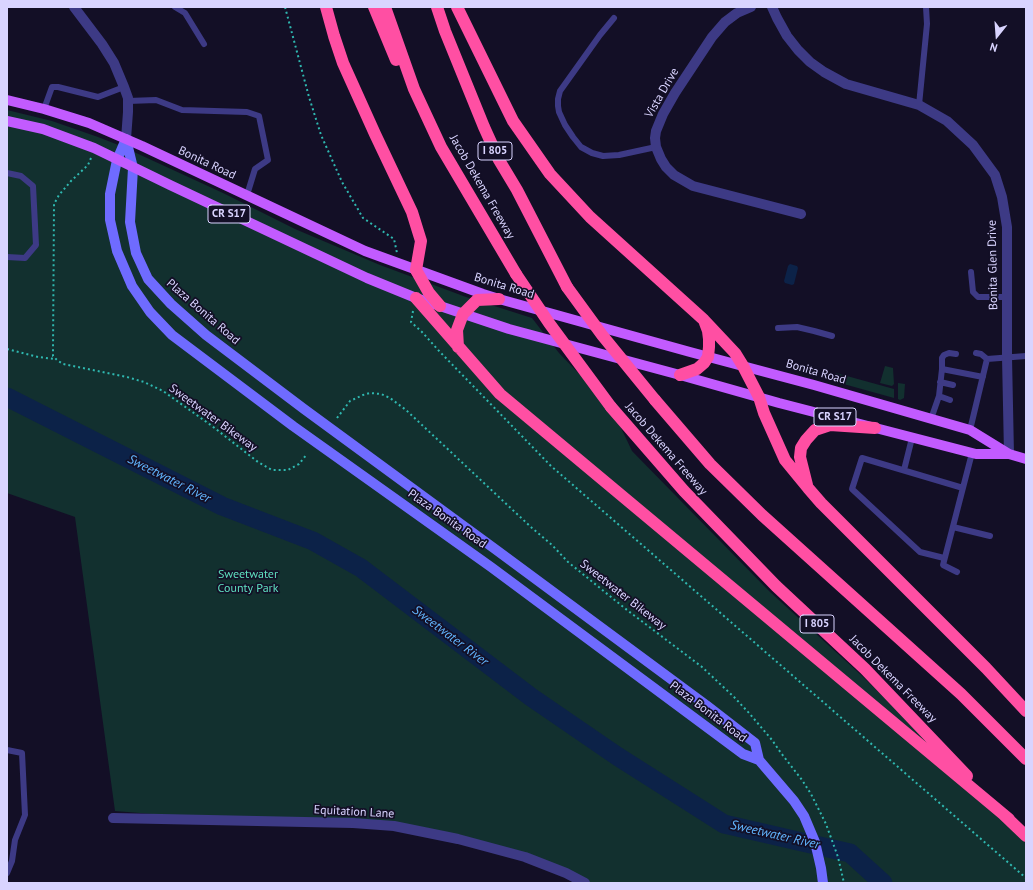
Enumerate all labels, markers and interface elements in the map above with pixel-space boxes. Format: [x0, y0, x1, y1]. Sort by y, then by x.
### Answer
north arrow [977, 16, 1017, 56]
text: N [988, 40, 999, 55]
street label: Vista Drive [642, 65, 682, 121]
street label: Jacob Dekema Freeway [446, 132, 518, 242]
road number: I 805 [478, 142, 512, 160]
street label: Bonita Road [176, 143, 238, 183]
road number: CR S17 [208, 205, 250, 223]
street label: Bonita Glen Drive [985, 220, 1001, 310]
street label: Bonita Road [472, 270, 536, 302]
street label: Plaza Bonita Road [163, 276, 243, 348]
street label: Bonita Road [784, 357, 848, 387]
street label: Sweetwater Bikeway [166, 381, 260, 455]
street label: Jacob Dekema Freeway [622, 400, 710, 498]
road number: CR S17 [814, 408, 856, 426]
water label: Sweetwater River [125, 451, 213, 507]
street label: Plaza Bonita Road [405, 487, 489, 551]
street label: Sweetwater Bikeway [577, 557, 669, 633]
park label: Sweetwater County Park [218, 568, 278, 596]
water label: Sweetwater River [409, 602, 491, 670]
road number: I 805 [800, 615, 834, 633]
street label: Jacob Dekema Freeway [846, 632, 940, 726]
street label: Plaza Bonita Road [667, 678, 749, 746]
street label: Equitation Lane [313, 803, 395, 821]
water label: Sweetwater River [729, 817, 821, 853]

